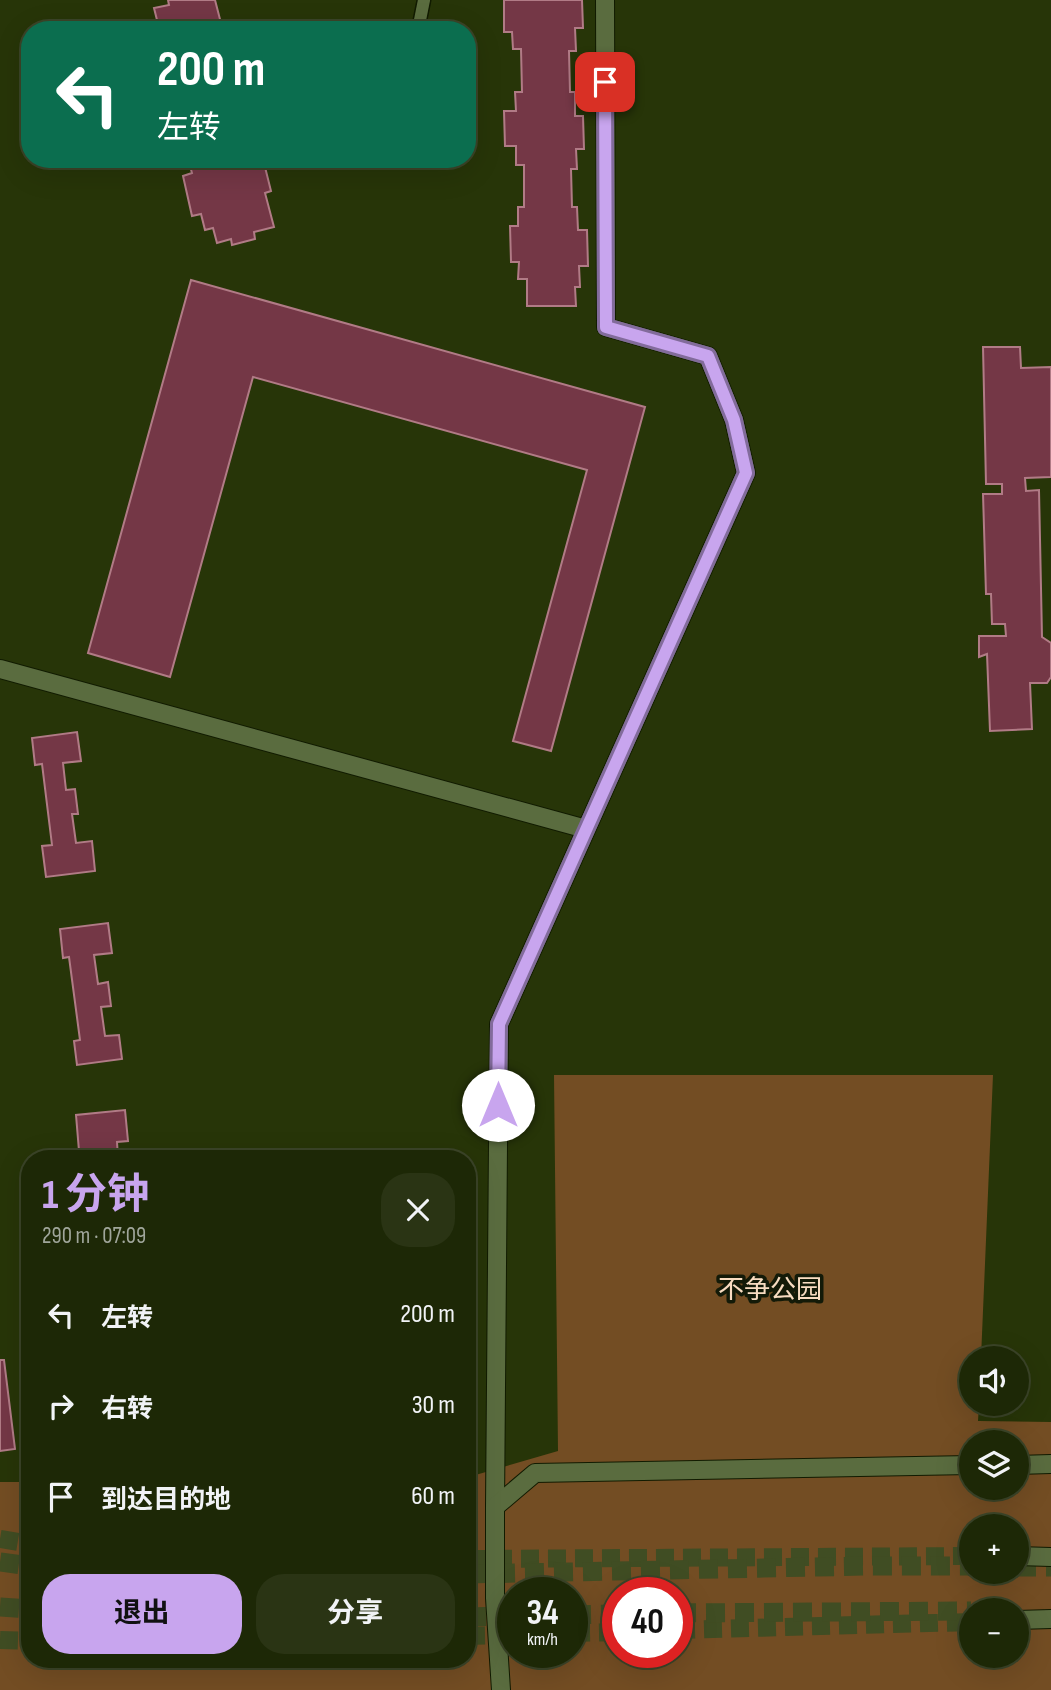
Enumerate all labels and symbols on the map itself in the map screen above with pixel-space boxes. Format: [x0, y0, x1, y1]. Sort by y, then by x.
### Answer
pin [575, 52, 635, 112]
position arrow [461, 1068, 535, 1142]
park label: 不争公园 [718, 1275, 822, 1306]
speed limit sign: 40 [602, 1577, 693, 1668]

